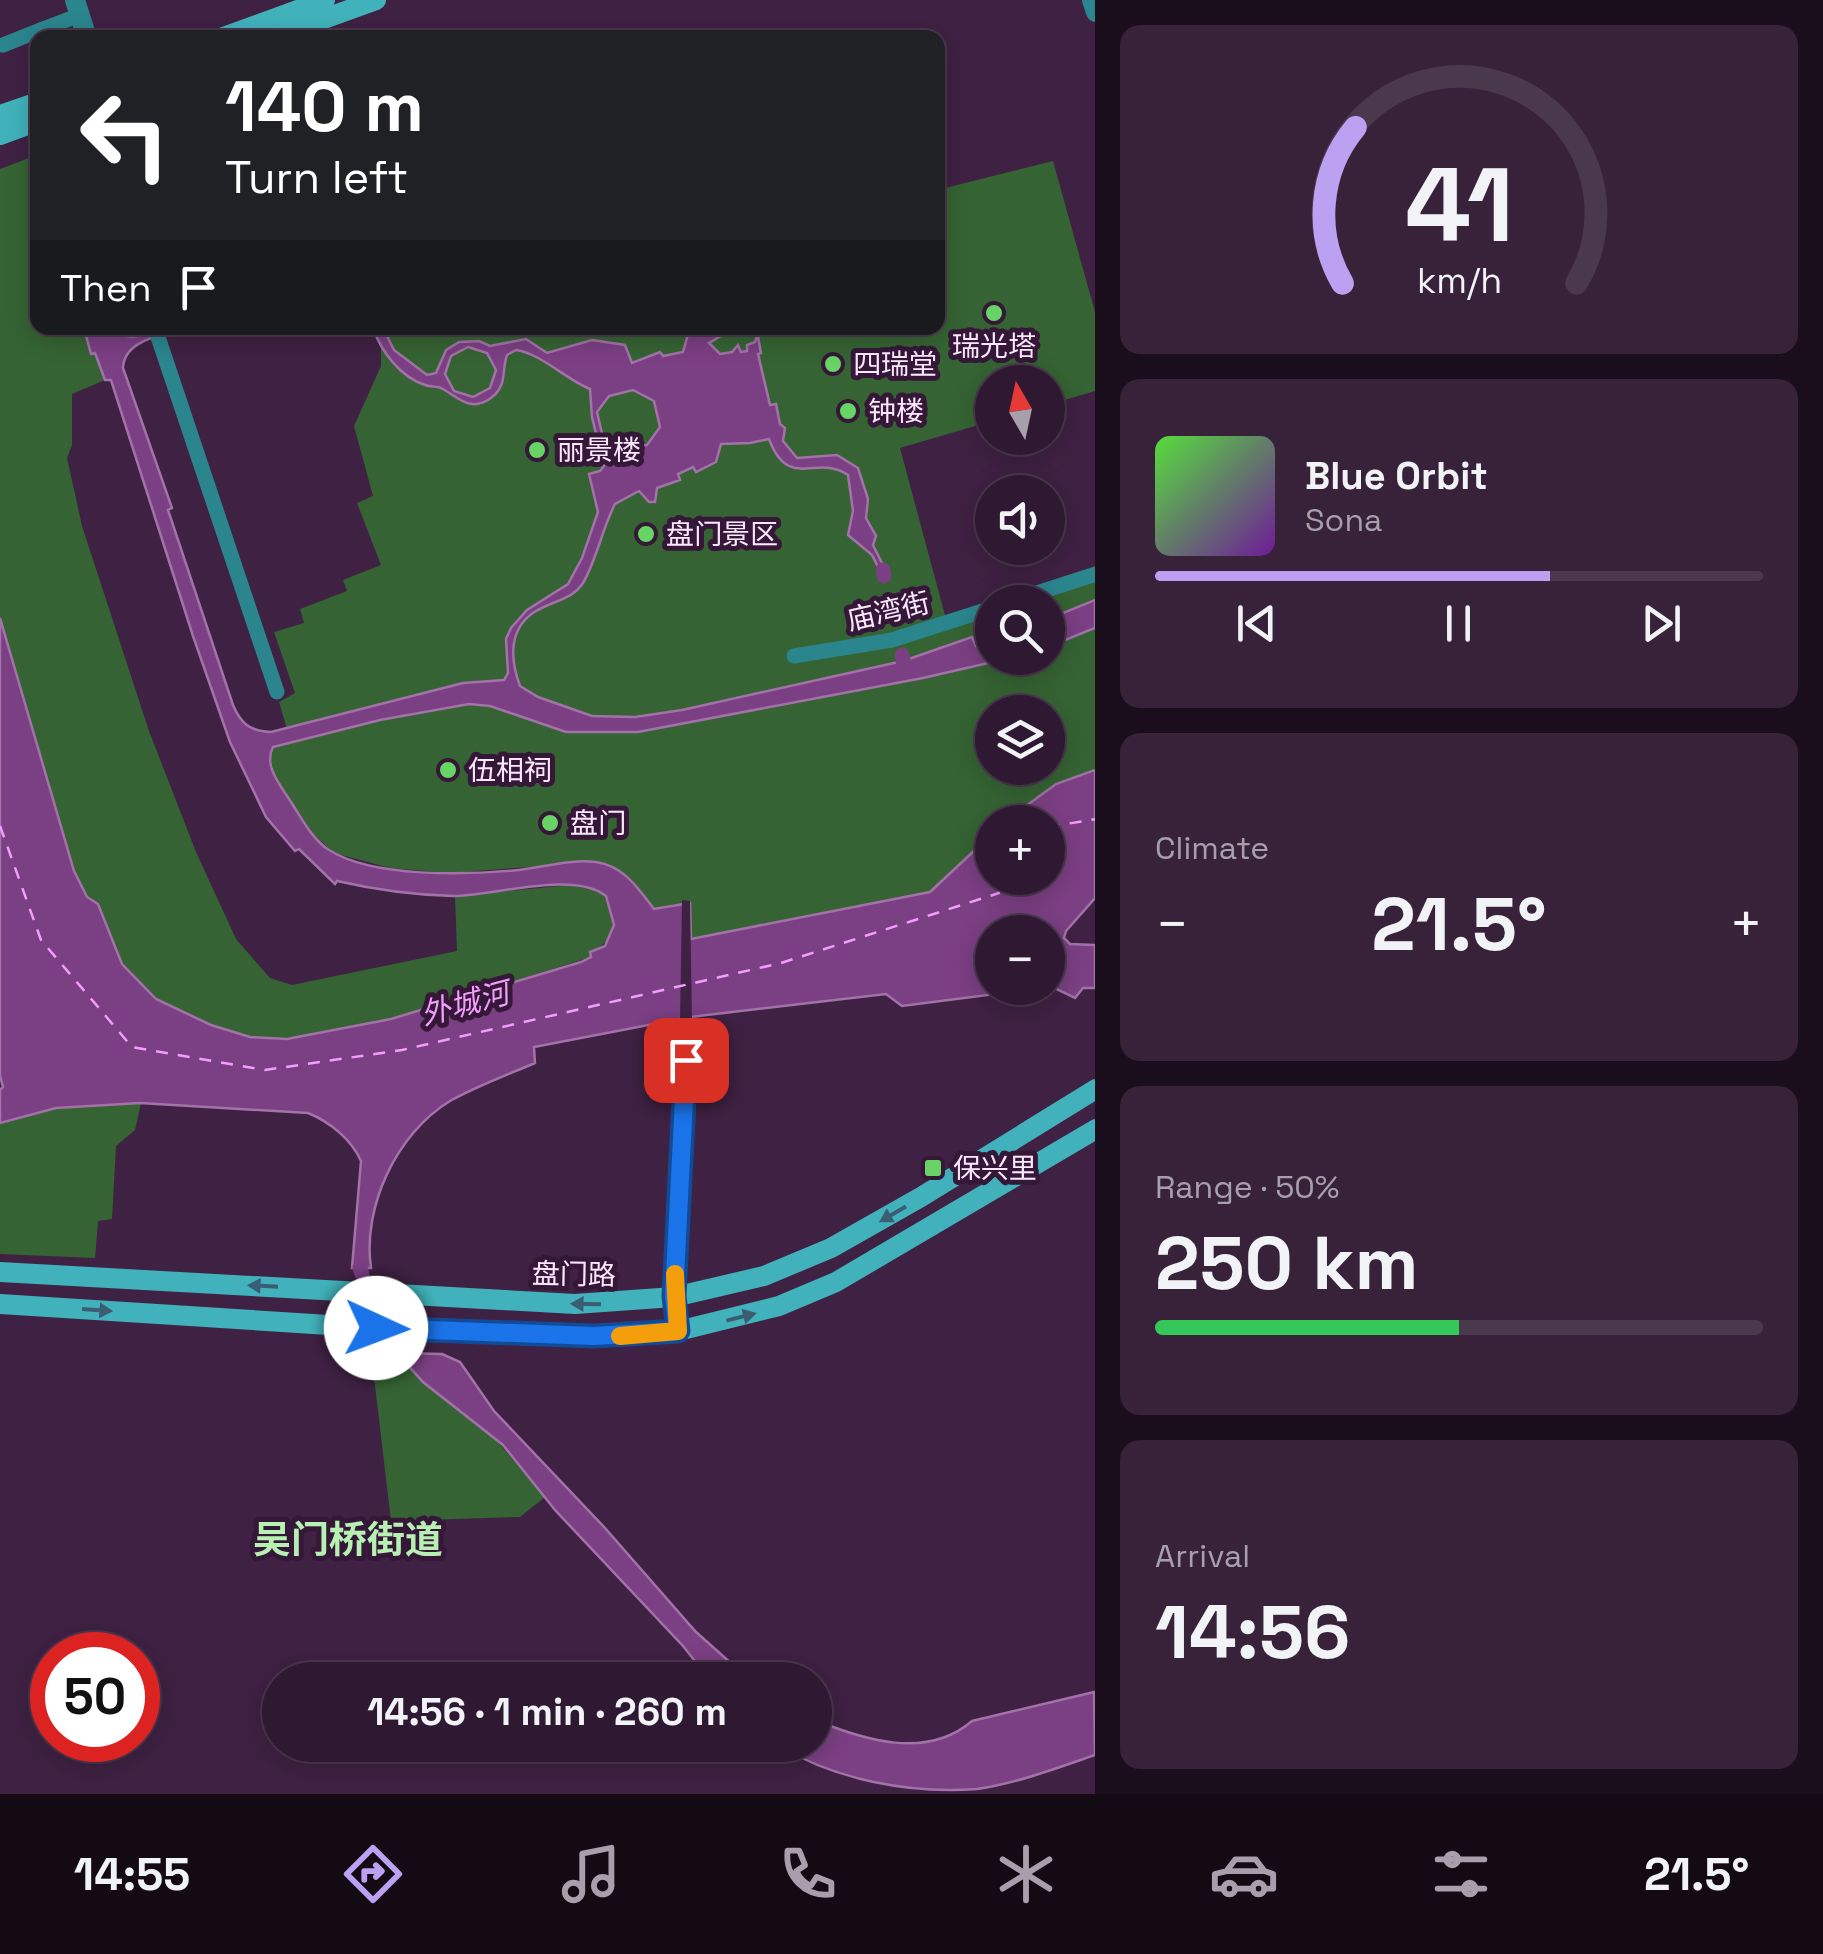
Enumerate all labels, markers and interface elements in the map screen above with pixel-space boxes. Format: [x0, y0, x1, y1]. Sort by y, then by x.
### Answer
text: 140 m [225, 62, 424, 151]
icon: left [60, 70, 190, 200]
text: 41 [1404, 139, 1514, 271]
text: Turn left [225, 149, 408, 206]
text: km/h [1416, 258, 1502, 303]
icon: arrive [171, 260, 226, 315]
text: Then [60, 264, 151, 312]
marker: 瑞光塔 [983, 302, 1005, 324]
place label: 瑞光塔 [952, 328, 1036, 364]
place label: 四瑞堂 [853, 346, 937, 382]
marker: 四瑞堂 [822, 353, 844, 375]
north arrow [975, 365, 1065, 455]
map controls [975, 365, 1065, 1005]
place label: 钟楼 [868, 393, 924, 429]
marker: 钟楼 [837, 400, 859, 422]
place label: 丽景楼 [557, 432, 641, 468]
marker: 丽景楼 [526, 439, 548, 461]
text: Blue Orbit [1305, 452, 1488, 500]
button: sound [975, 475, 1065, 565]
text: Sona [1305, 500, 1382, 540]
place label: 盘门景区 [666, 516, 778, 552]
marker: 盘门景区 [635, 523, 657, 545]
street label: 庙湾街 [843, 584, 933, 638]
button: search [975, 585, 1065, 675]
icon: previous [1229, 596, 1284, 651]
icon: pause [1431, 596, 1486, 651]
icon: next [1634, 596, 1689, 651]
button: layers [975, 695, 1065, 785]
place label: 伍相祠 [468, 752, 552, 788]
marker: 伍相祠 [437, 759, 459, 781]
place label: 盘门 [570, 805, 626, 841]
button: + [975, 805, 1065, 895]
marker: 盘门 [539, 812, 561, 834]
text: Climate [1155, 828, 1269, 868]
text: 21.5° [1371, 876, 1547, 972]
text: − [1155, 889, 1189, 959]
text: + [1729, 889, 1763, 959]
button: − [975, 915, 1065, 1005]
water label: 外城河 [416, 972, 518, 1034]
pin [644, 1018, 729, 1103]
icon: arrive [659, 1033, 714, 1088]
place label: 保兴里 [953, 1150, 1037, 1186]
marker: 保兴里 [922, 1157, 944, 1179]
text: Range · 50% [1155, 1167, 1340, 1207]
one-way arrow [879, 1205, 907, 1222]
text: 250 km [1155, 1215, 1419, 1311]
street label: 盘门路 [532, 1255, 616, 1293]
position arrow [324, 1276, 428, 1380]
one-way arrow [247, 1278, 279, 1294]
one-way arrow [569, 1296, 601, 1312]
one-way arrow [82, 1302, 114, 1318]
one-way arrow [726, 1308, 757, 1324]
district label: 吴门桥街道 [253, 1516, 443, 1564]
text: Arrival [1155, 1536, 1250, 1576]
text: 14:56 [1155, 1584, 1350, 1680]
speed limit sign: 50 [30, 1632, 160, 1762]
text: 14:56 · 1 min · 260 m [367, 1688, 727, 1736]
icon: directions [338, 1839, 408, 1909]
icon: music [556, 1839, 626, 1909]
icon: phone [773, 1839, 843, 1909]
icon: climate [991, 1839, 1061, 1909]
icon: car [1209, 1839, 1279, 1909]
icon: filters [1426, 1839, 1496, 1909]
text: 14:55 [74, 1846, 190, 1903]
text: 21.5° [1644, 1846, 1749, 1903]

